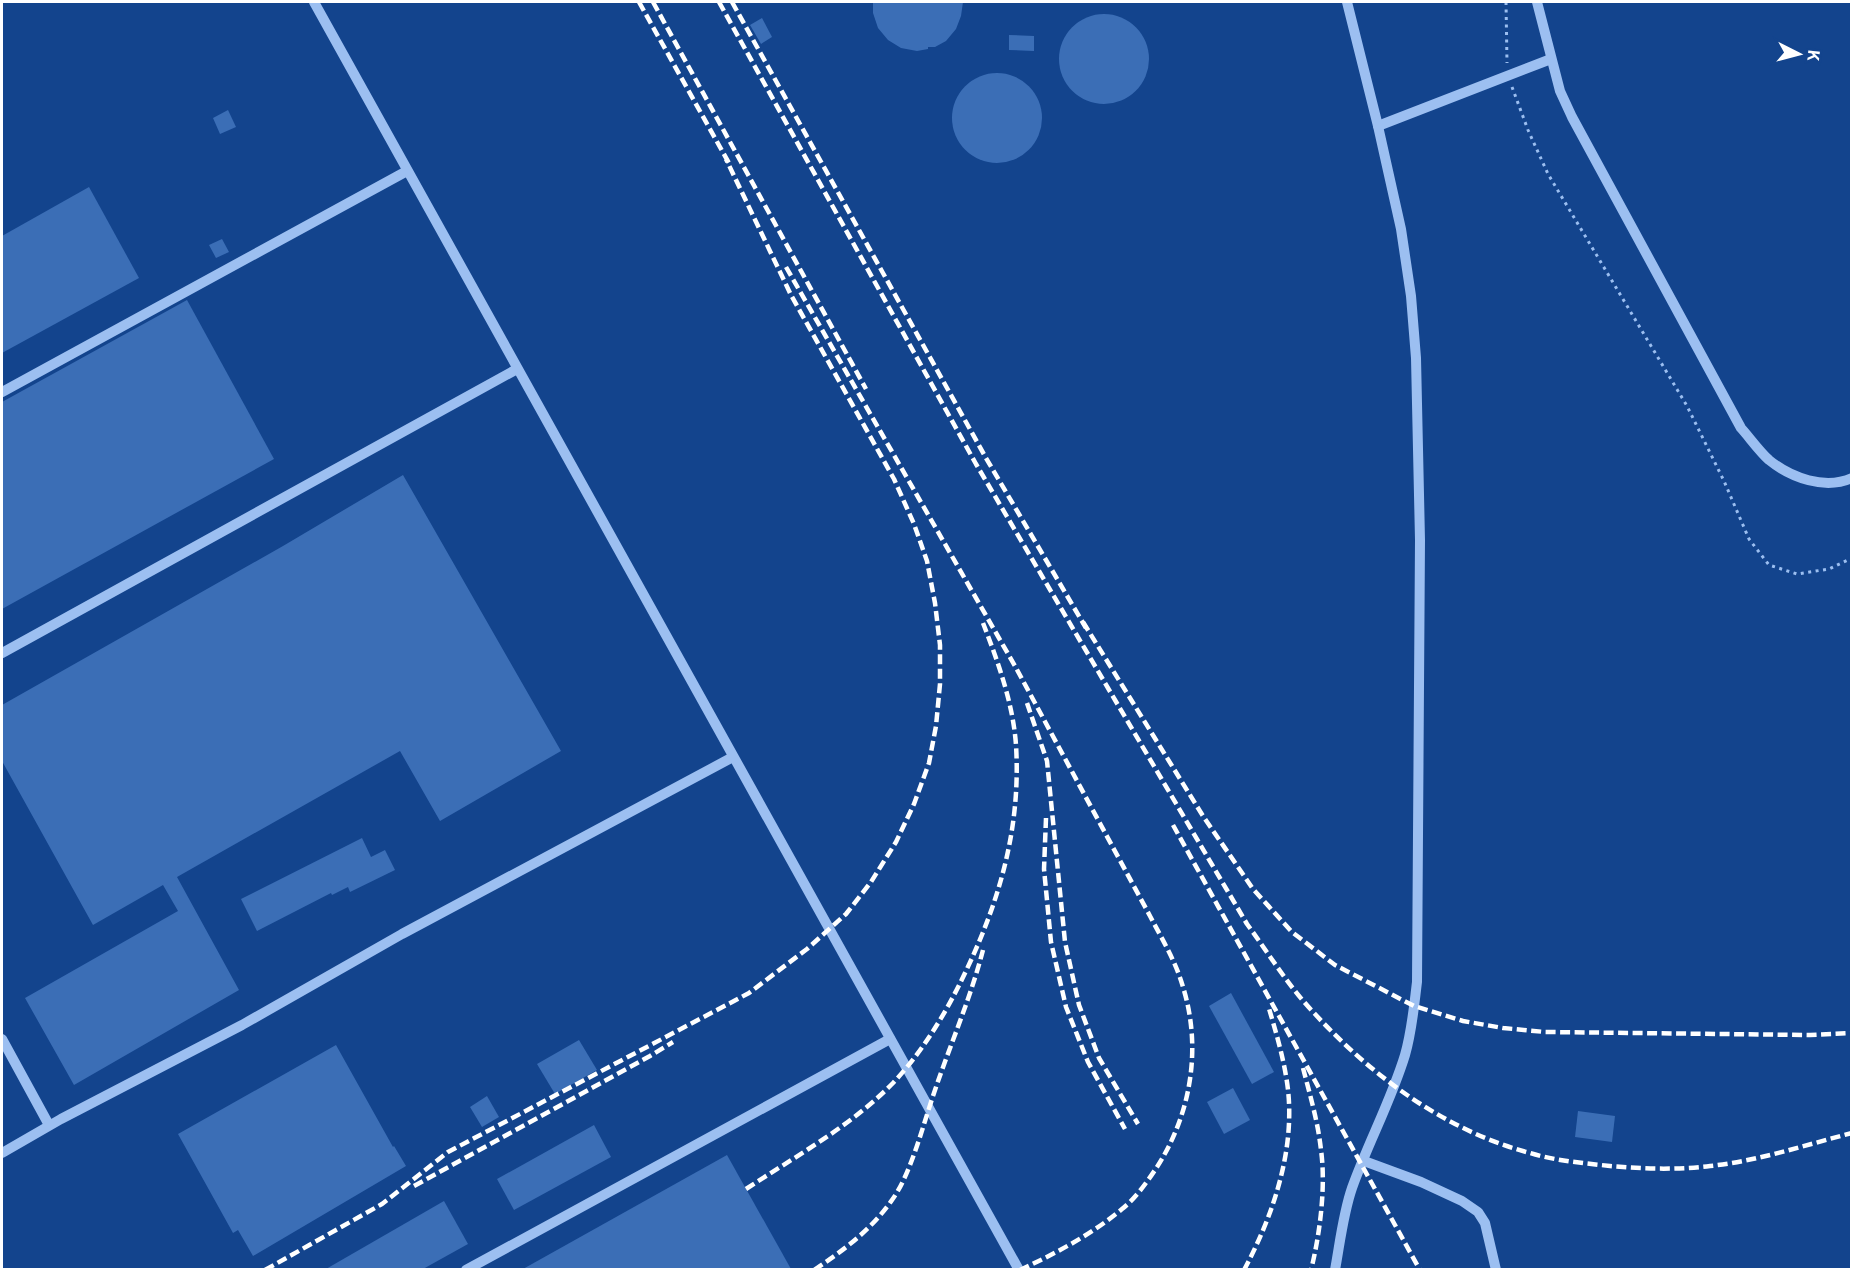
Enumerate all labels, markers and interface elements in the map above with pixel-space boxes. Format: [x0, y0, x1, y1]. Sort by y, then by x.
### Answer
north arrow [1769, 24, 1829, 84]
text: K [1803, 49, 1823, 63]

